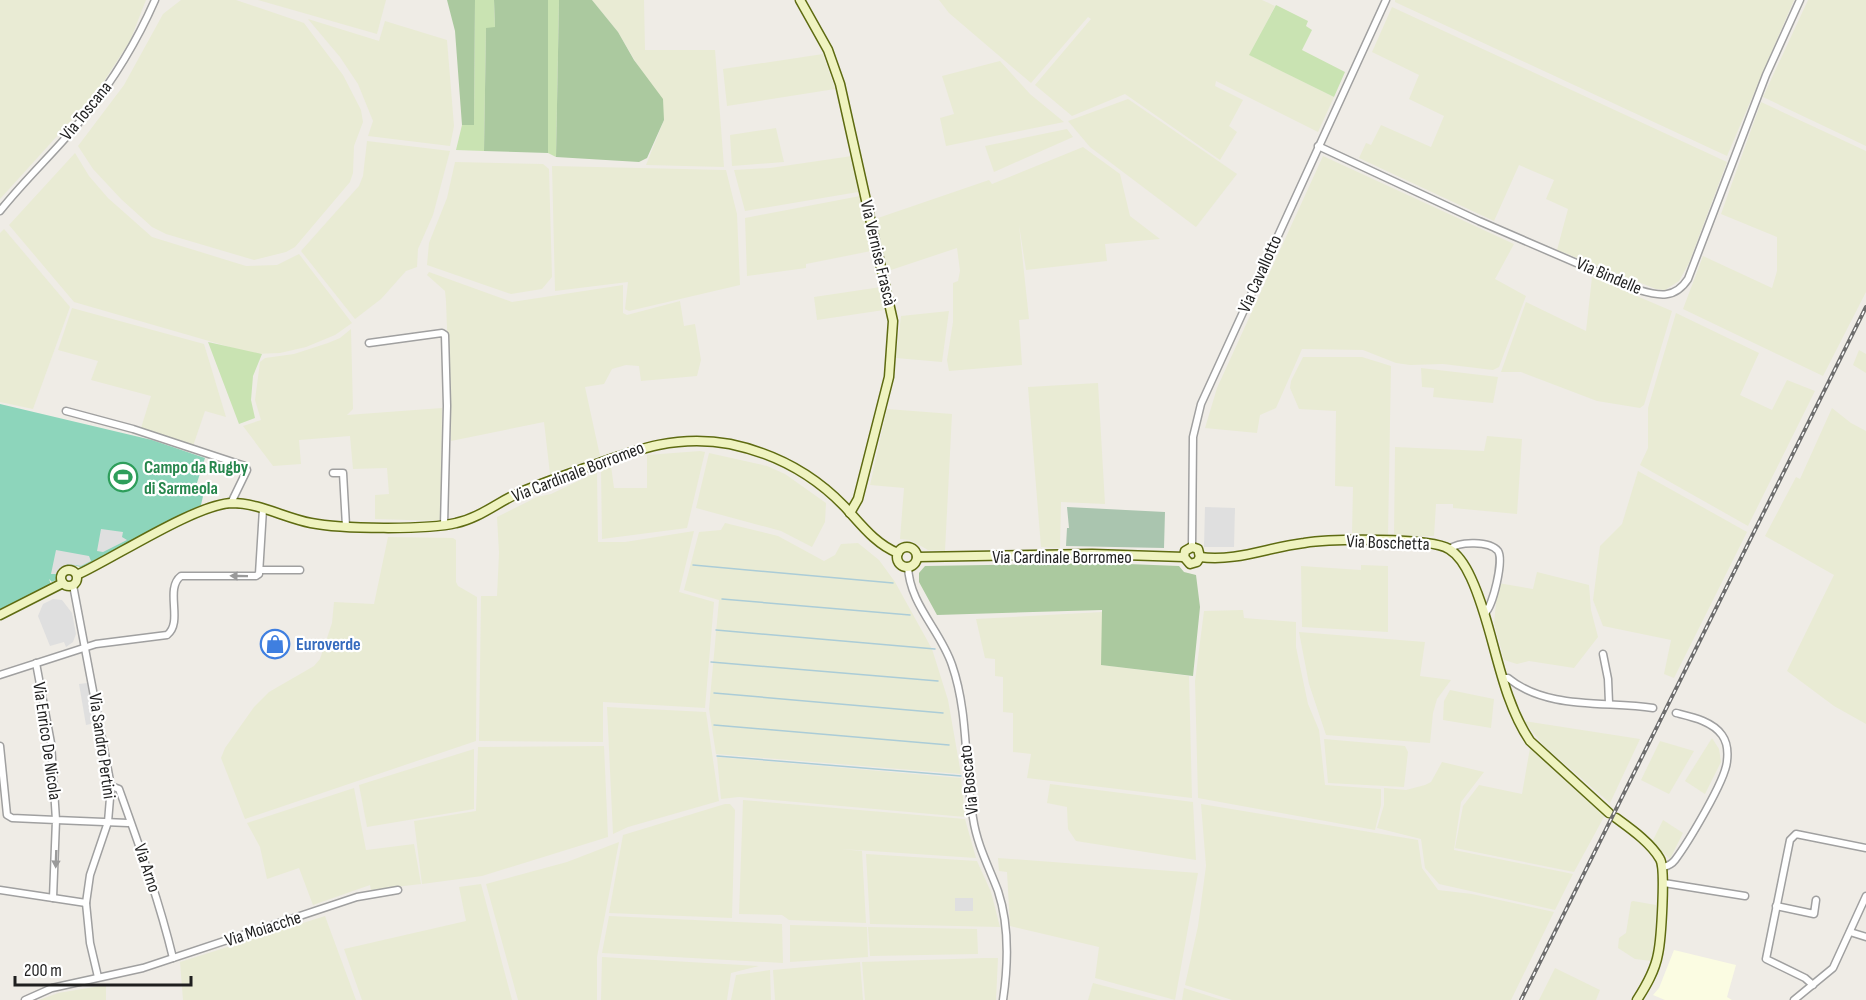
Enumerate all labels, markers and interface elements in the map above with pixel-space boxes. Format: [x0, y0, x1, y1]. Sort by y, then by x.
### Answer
street label: Via Toscana [56, 77, 116, 145]
street label: Via Vernise Frascà [856, 198, 900, 308]
street label: Via Cavallotto [1234, 232, 1286, 316]
street label: Via Bindelle [1573, 253, 1645, 299]
street label: Via Cardinale Borromeo [509, 437, 647, 507]
place label: Campo da Rugby di Sarmeola [144, 457, 249, 499]
sports icon: Campo da Rugby di Sarmeola [107, 461, 139, 493]
street label: Via Boschetta [1346, 531, 1430, 555]
street label: Via Cardinale Borromeo [992, 547, 1132, 568]
one-way arrow [229, 571, 248, 581]
shop icon: Euroverde [259, 628, 291, 660]
place label: Euroverde [296, 634, 361, 655]
street label: Via Enrico De Nicola [28, 681, 66, 801]
street label: Via Sandro Pertini [84, 692, 120, 800]
street label: Via Boscato [955, 744, 983, 816]
street label: Via Arno [129, 841, 165, 895]
one-way arrow [52, 849, 61, 868]
street label: Via Moiacche [222, 907, 304, 951]
scale bar [15, 949, 190, 987]
text: 200 m [24, 960, 62, 981]

